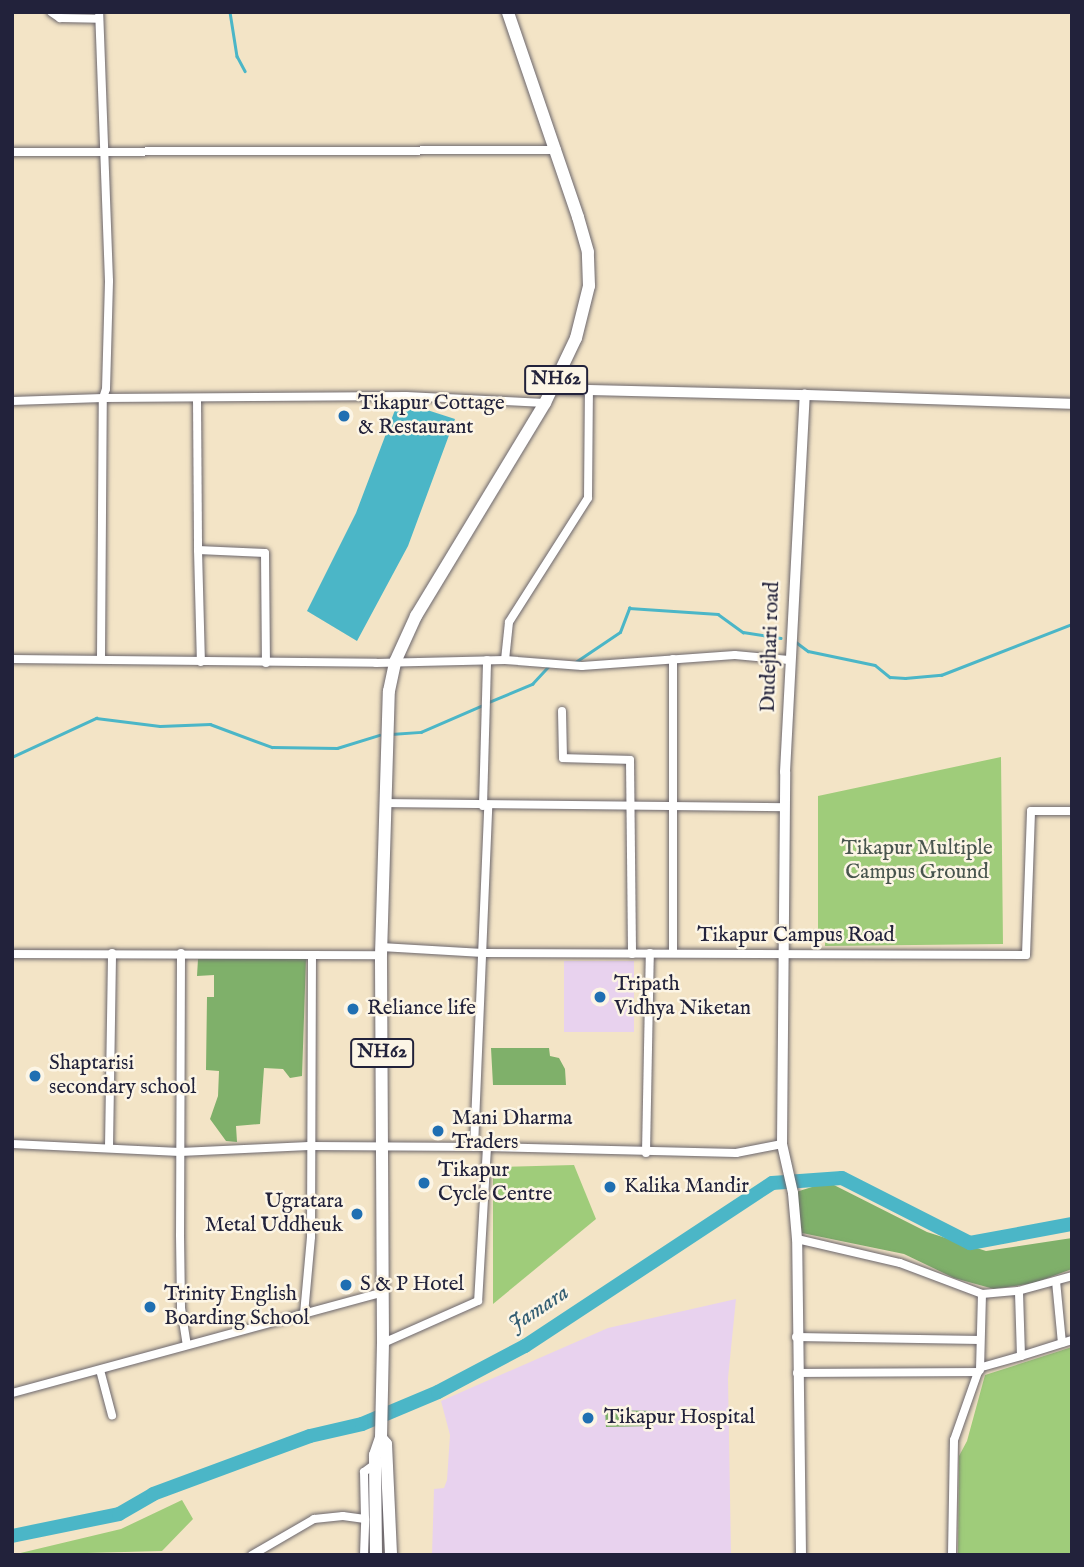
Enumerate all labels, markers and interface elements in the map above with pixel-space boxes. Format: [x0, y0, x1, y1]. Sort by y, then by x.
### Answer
road number: NH62 [523, 364, 589, 396]
place label: Tikapur Cottage & Restaurant [358, 391, 505, 441]
marker: Tikapur Cottage & Restaurant [336, 408, 352, 424]
street label: Dudejhari road [756, 581, 786, 713]
park label: Tikapur Multiple Campus Ground [841, 836, 993, 886]
street label: Tikapur Campus Road [697, 923, 895, 949]
place label: Tripath Vidhya Niketan [614, 972, 751, 1022]
marker: Tripath Vidhya Niketan [592, 989, 608, 1005]
place label: Reliance life [367, 996, 476, 1022]
marker: Reliance life [345, 1001, 361, 1017]
road number: NH62 [349, 1037, 415, 1068]
place label: Shaptarisi secondary school [49, 1051, 196, 1101]
marker: Shaptarisi secondary school [27, 1068, 43, 1084]
place label: Mani Dharma Traders [452, 1106, 572, 1156]
marker: Mani Dharma Traders [430, 1123, 446, 1139]
place label: Tikapur Cycle Centre [438, 1158, 552, 1208]
place label: Kalika Mandir [624, 1174, 749, 1200]
marker: Tikapur Cycle Centre [416, 1175, 432, 1191]
marker: Kalika Mandir [602, 1179, 618, 1195]
place label: Ugratara Metal Uddheuk [205, 1189, 343, 1239]
marker: Ugratara Metal Uddheuk [349, 1206, 365, 1222]
place label: S & P Hotel [360, 1272, 464, 1298]
marker: S & P Hotel [338, 1277, 354, 1293]
water label: Jamara [504, 1279, 574, 1339]
place label: Trinity English Boarding School [164, 1282, 309, 1332]
marker: Trinity English Boarding School [142, 1299, 158, 1315]
place label: Tikapur Hospital [604, 1405, 755, 1431]
marker: Tikapur Hospital [578, 1408, 598, 1428]

